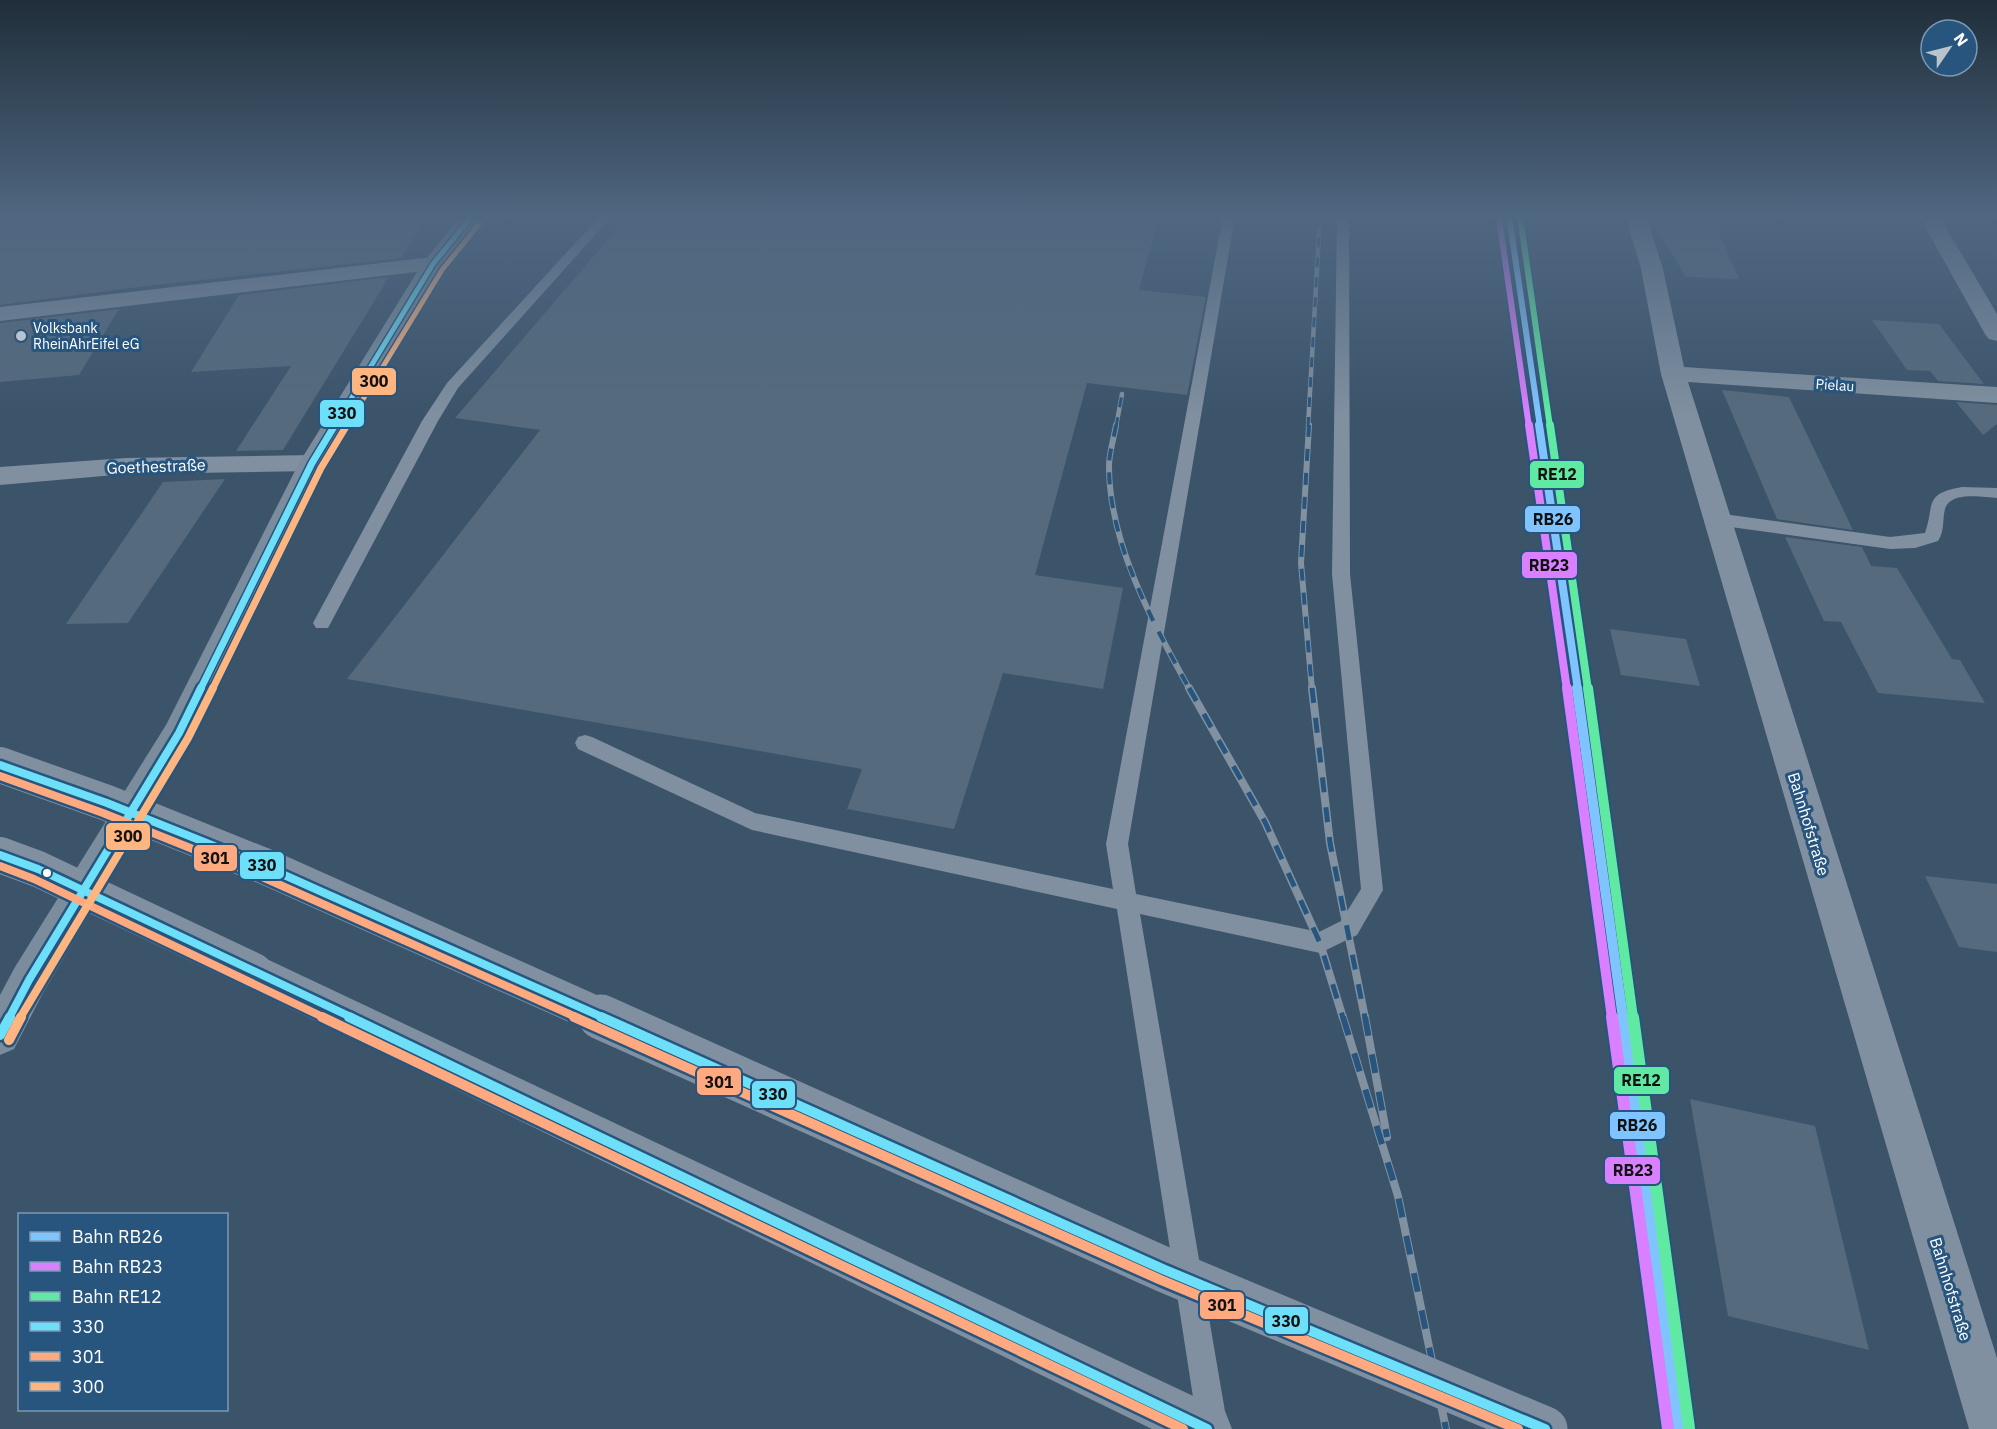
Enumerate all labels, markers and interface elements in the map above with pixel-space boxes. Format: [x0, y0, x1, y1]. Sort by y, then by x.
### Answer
north arrow [1919, 18, 1979, 78]
text: N [1950, 29, 1973, 50]
place label: Volksbank RheinAhrEifel eG [33, 319, 139, 353]
marker: Volksbank RheinAhrEifel eG [14, 329, 28, 343]
line badge: 300 [351, 367, 397, 396]
text: 300 [360, 371, 389, 391]
street label: Pielau [1815, 375, 1855, 395]
line badge: 330 [319, 399, 365, 428]
text: 330 [328, 403, 357, 423]
street label: Goethestraße [106, 454, 206, 478]
line badge: RE12 [1529, 460, 1585, 489]
text: RE12 [1537, 464, 1577, 484]
line badge: RB26 [1524, 505, 1581, 533]
text: RB26 [1533, 509, 1574, 529]
line badge: RB23 [1521, 551, 1578, 579]
text: RB23 [1529, 555, 1569, 575]
street label: Bahnhofstraße [1784, 770, 1834, 878]
line badge: 300 [105, 822, 151, 851]
text: 300 [114, 826, 143, 846]
line badge: 301 [193, 844, 238, 872]
text: 301 [201, 848, 230, 868]
line badge: 330 [239, 851, 285, 880]
text: 330 [248, 855, 277, 875]
unlabelled marker [41, 867, 53, 879]
line badge: RE12 [1613, 1066, 1670, 1095]
line badge: 301 [696, 1067, 742, 1096]
text: RE12 [1621, 1070, 1661, 1090]
text: 301 [705, 1072, 734, 1092]
line badge: 330 [751, 1080, 796, 1109]
text: 330 [759, 1084, 788, 1104]
line badge: RB26 [1609, 1111, 1666, 1140]
text: RB26 [1617, 1115, 1658, 1135]
line badge: RB23 [1604, 1156, 1661, 1185]
text: RB23 [1613, 1160, 1653, 1180]
legend [18, 1213, 228, 1411]
text: Bahn RB26 [72, 1225, 163, 1248]
street label: Bahnhofstraße [1926, 1235, 1976, 1343]
text: Bahn RB23 [72, 1255, 163, 1278]
text: Bahn RE12 [72, 1285, 162, 1308]
line badge: 301 [1199, 1291, 1245, 1320]
text: 301 [1208, 1295, 1237, 1315]
line badge: 330 [1264, 1306, 1309, 1335]
text: 330 [1272, 1311, 1301, 1331]
text: 330 [72, 1315, 104, 1338]
text: 301 [72, 1345, 104, 1368]
text: 300 [72, 1375, 104, 1398]

